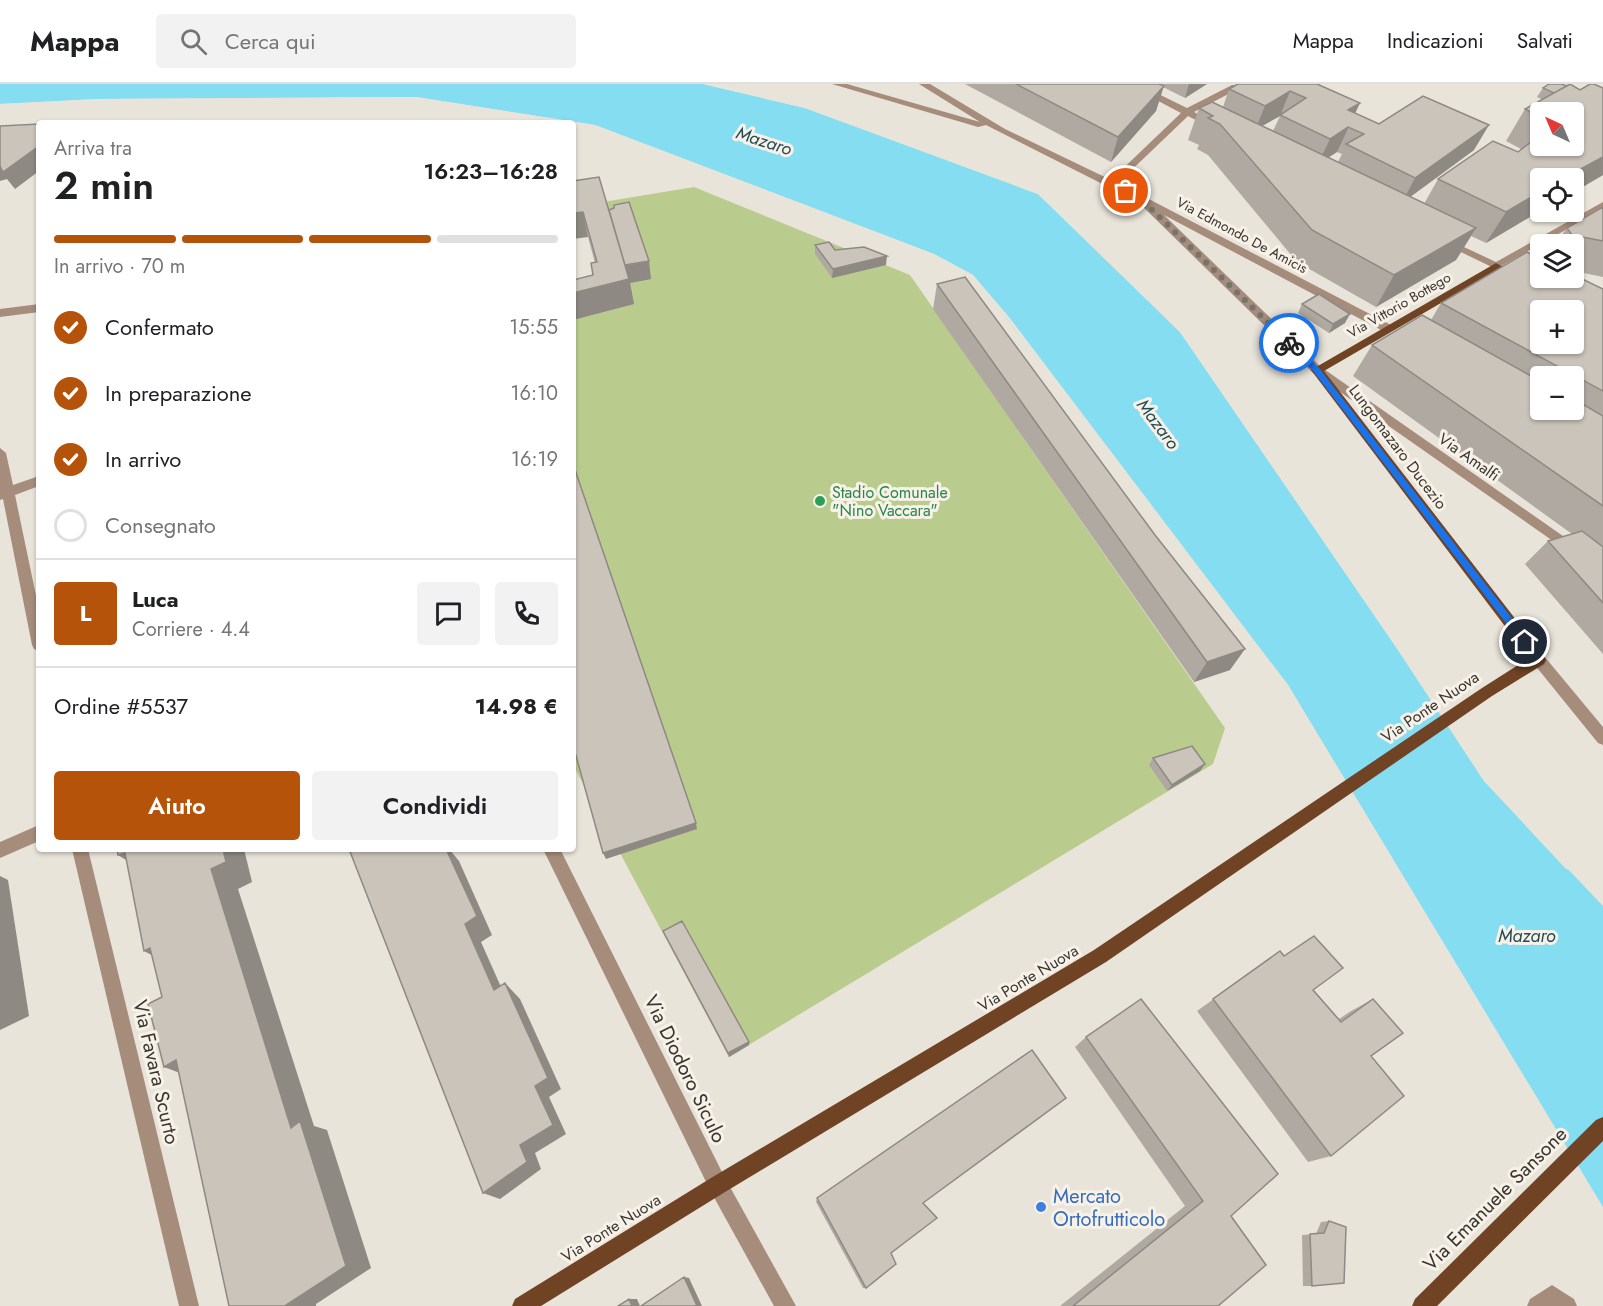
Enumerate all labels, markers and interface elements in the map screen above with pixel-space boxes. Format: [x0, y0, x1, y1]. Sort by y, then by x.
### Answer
search box [156, 14, 576, 68]
text: Mappa [30, 21, 120, 62]
icon: search [177, 25, 210, 58]
text: Cerca qui [225, 25, 316, 57]
text: Mappa [1293, 26, 1354, 56]
text: Indicazioni [1387, 26, 1484, 56]
text: Salvati [1517, 26, 1573, 56]
north arrow [1530, 102, 1584, 156]
map controls [1530, 102, 1584, 420]
water label: Mazaro [733, 120, 796, 162]
text: Arriva tra [54, 134, 132, 163]
text: 16:23–16:28 [423, 155, 558, 187]
text: 2 min [54, 157, 154, 214]
pin [1100, 165, 1151, 216]
button: locate [1530, 168, 1584, 222]
icon: bag [1109, 174, 1142, 207]
street label: Via Edmondo De Amicis [1173, 192, 1311, 278]
button: layers [1530, 234, 1584, 288]
text: In arrivo · 70 m [54, 252, 185, 281]
street label: Via Vittorio Bottego [1344, 267, 1455, 343]
button: + [1530, 300, 1584, 354]
icon: check [54, 311, 87, 344]
text: Confermato [105, 311, 214, 343]
text: 15:55 [509, 313, 558, 342]
courier [1259, 313, 1319, 373]
icon: bike [1273, 327, 1306, 360]
button: − [1530, 366, 1584, 420]
icon: check [54, 377, 87, 410]
text: In preparazione [105, 377, 252, 409]
text: 16:10 [510, 379, 558, 408]
street label: Lungomazaro Ducezio [1343, 380, 1453, 514]
water label: Mazaro [1130, 393, 1186, 455]
street label: Via Amalfi [1434, 427, 1504, 487]
icon: check [54, 443, 87, 476]
text: In arrivo [105, 443, 181, 475]
text: 16:19 [511, 445, 558, 474]
place label: Stadio Comunale "Nino Vaccara" [832, 481, 948, 522]
marker: Stadio Comunale "Nino Vaccara" [813, 494, 827, 508]
text: Consegnato [105, 509, 216, 541]
button: chat [417, 582, 480, 645]
button: phone [495, 582, 558, 645]
text: Luca [132, 583, 179, 615]
text: L [80, 597, 91, 629]
text: Corriere · 4.4 [132, 615, 250, 644]
pin [1499, 616, 1550, 667]
icon: home [1508, 625, 1541, 658]
street label: Via Ponte Nuova [1376, 666, 1484, 748]
text: Ordine #5537 [54, 690, 188, 722]
text: 14.98 € [475, 690, 558, 722]
button: Aiuto [54, 771, 300, 840]
button: Condividi [312, 771, 558, 840]
water label: Mazaro [1498, 923, 1556, 949]
street label: Via Ponte Nuova [973, 939, 1083, 1017]
street label: Via Diodoro Siculo [637, 990, 733, 1148]
street label: Via Favara Scurto [125, 997, 187, 1147]
street label: Via Emanuele Sansone [1416, 1120, 1574, 1278]
place label: Mercato Ortofrutticolo [1053, 1182, 1165, 1234]
street label: Via Ponte Nuova [557, 1188, 665, 1268]
marker: Mercato Ortofrutticolo [1034, 1200, 1048, 1214]

